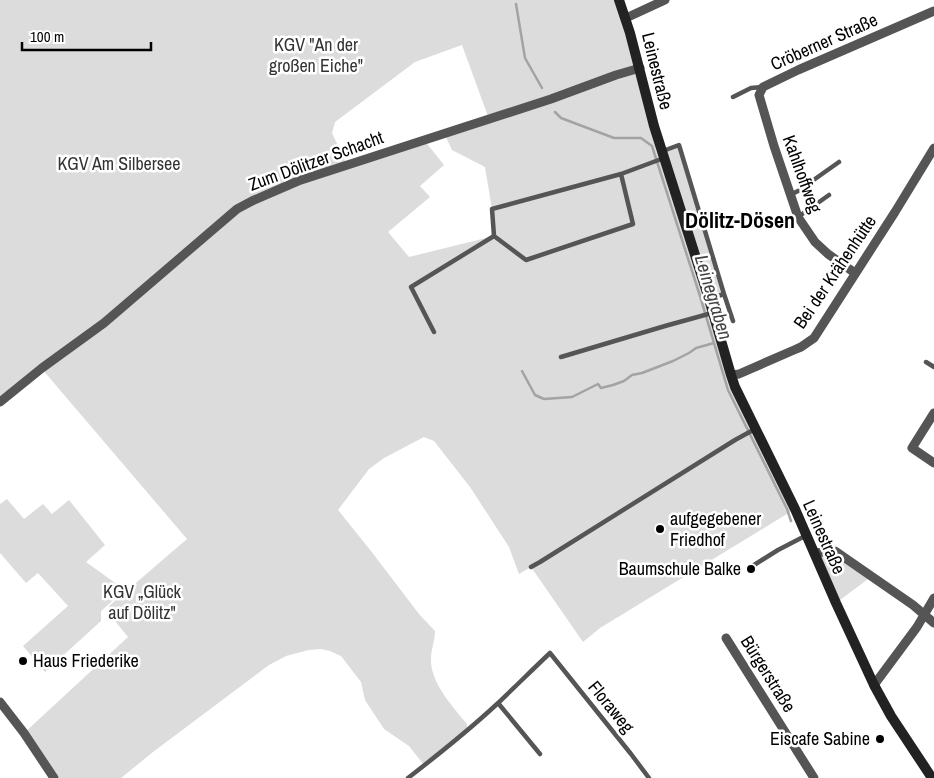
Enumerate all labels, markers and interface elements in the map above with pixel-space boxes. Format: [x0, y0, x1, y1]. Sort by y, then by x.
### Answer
street label: Cröberner Straße [766, 7, 881, 76]
scale bar [22, 20, 151, 52]
text: 100 m [30, 26, 64, 47]
street label: Leinestraße [636, 30, 679, 112]
park label: KGV "An der großen Eiche" [269, 32, 363, 78]
street label: Zum Dölitzer Schacht [245, 125, 387, 197]
street label: Kahlhoffweg [777, 132, 828, 217]
park label: KGV Am Silbersee [57, 151, 181, 176]
district label: Dölitz-Dösen [685, 205, 795, 235]
street label: Bei der Krähenhütte [787, 210, 882, 333]
water label: Leinegraben [689, 251, 739, 343]
street label: Leinestraße [797, 496, 852, 578]
place label: aufgegebener Friedhof [670, 506, 761, 552]
marker: aufgegebener Friedhof [654, 523, 666, 535]
place label: Baumschule Balke [619, 556, 741, 581]
marker: Baumschule Balke [745, 563, 757, 575]
park label: KGV „Glück auf Dölitz" [103, 579, 182, 625]
street label: Bürgerstraße [735, 631, 802, 717]
place label: Haus Friederike [33, 648, 139, 673]
marker: Haus Friederike [17, 655, 29, 667]
street label: Floraweg [583, 675, 641, 739]
place label: Eiscafe Sabine [770, 726, 870, 751]
marker: Eiscafe Sabine [874, 733, 886, 745]

